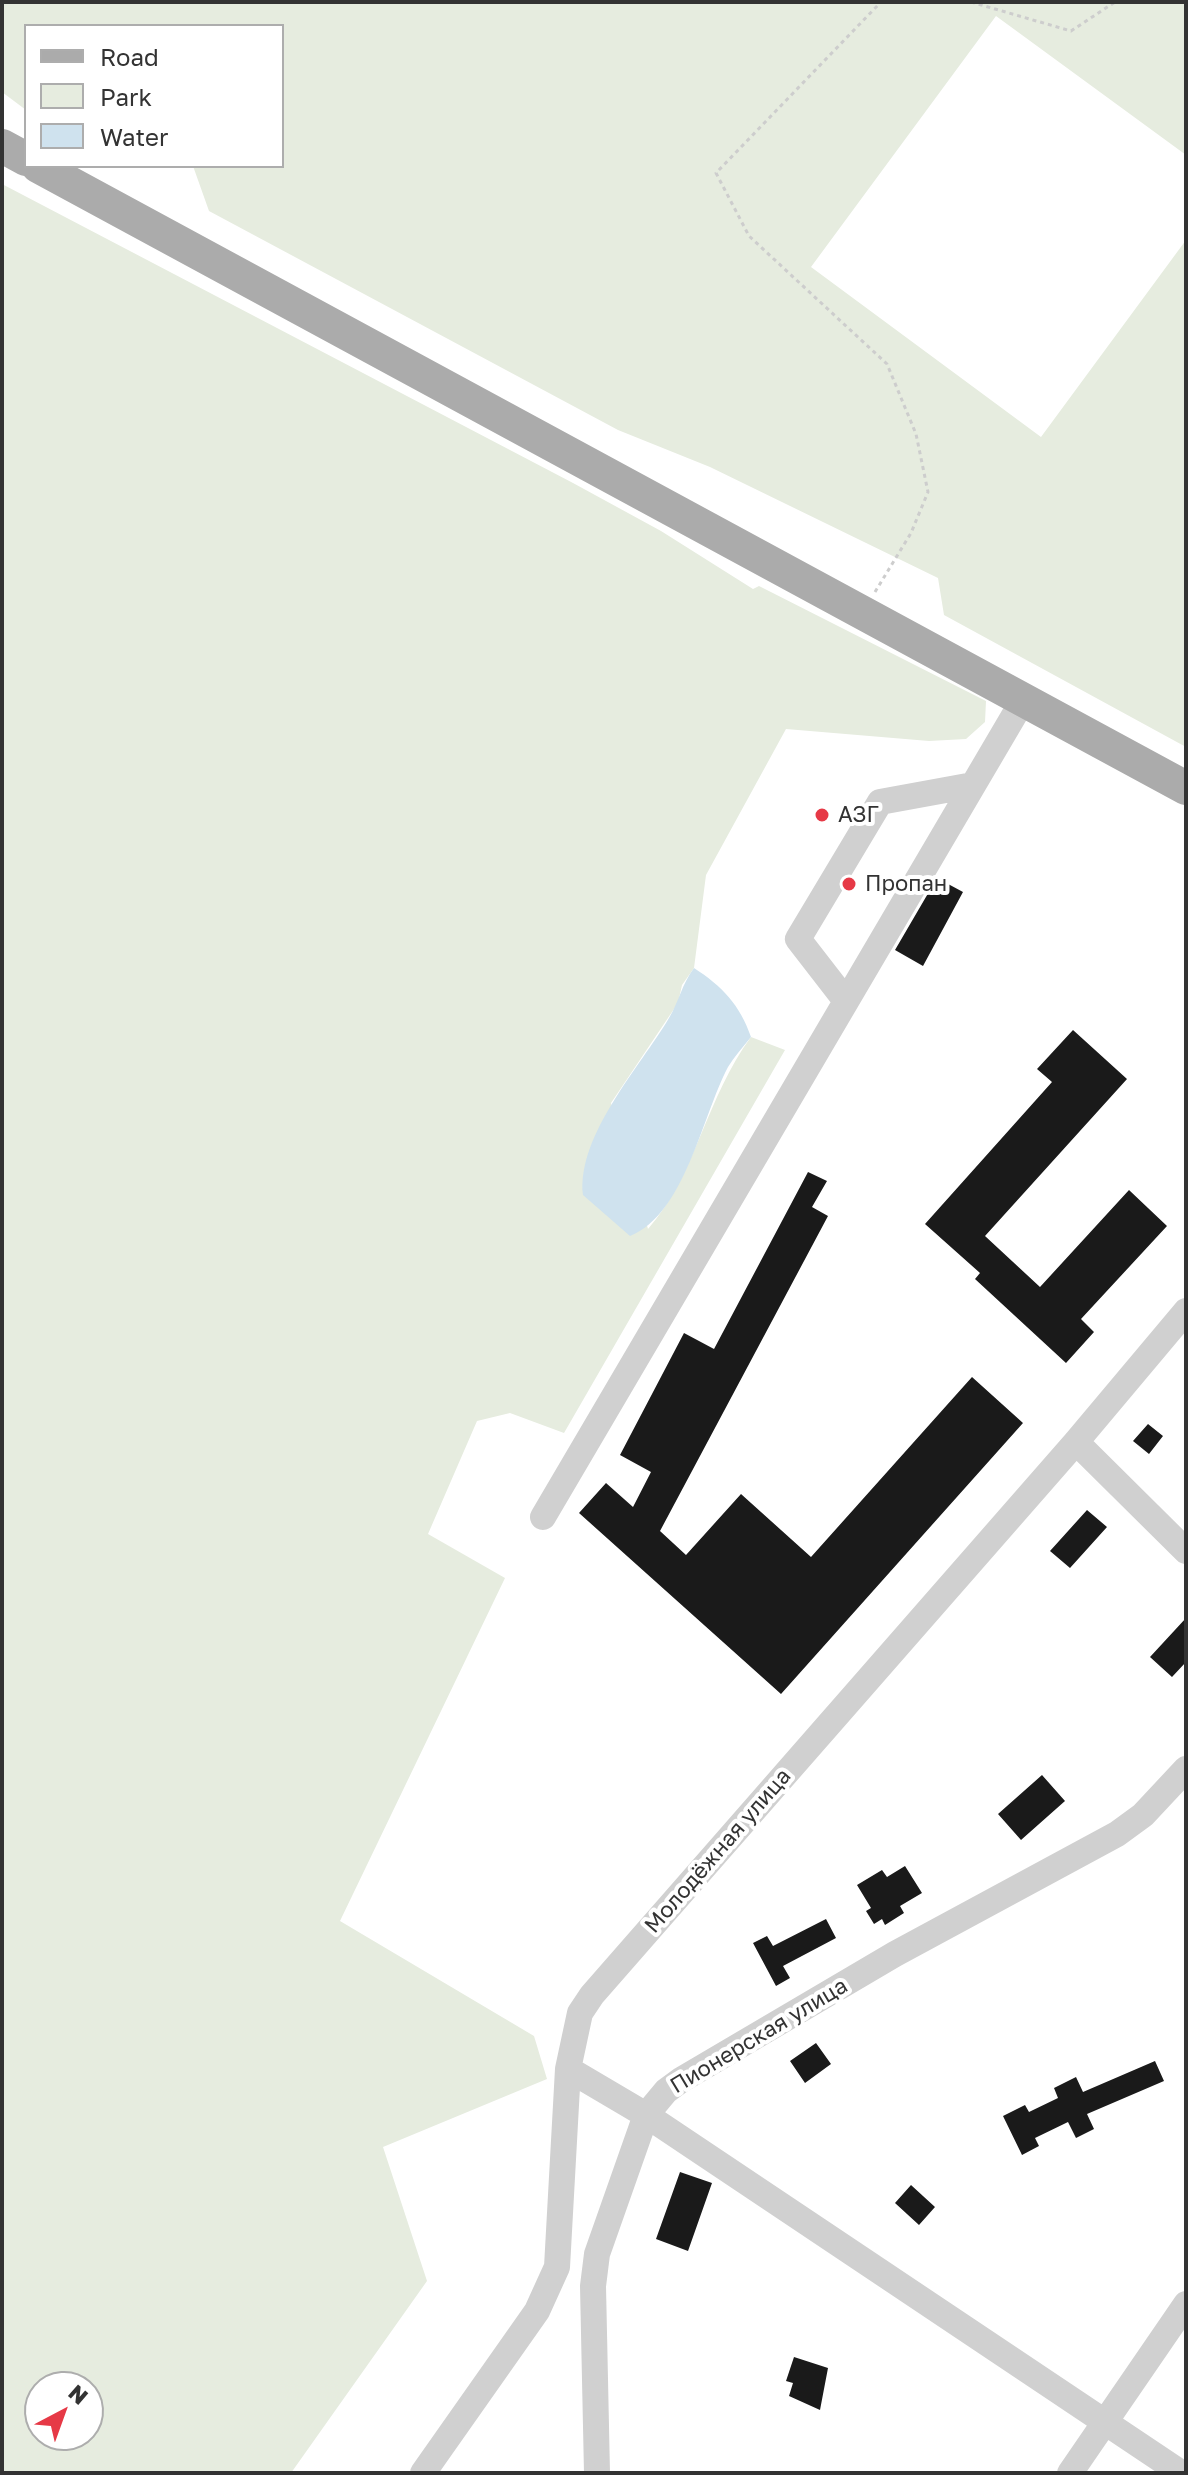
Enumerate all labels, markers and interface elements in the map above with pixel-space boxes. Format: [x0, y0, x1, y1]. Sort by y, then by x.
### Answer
legend [24, 24, 284, 168]
text: Road [100, 42, 159, 71]
text: Park [100, 82, 152, 111]
text: Water [100, 122, 168, 151]
place label: АЗГ [838, 802, 879, 828]
marker: АЗГ [813, 806, 831, 824]
place label: Пропан [865, 871, 947, 897]
marker: Пропан [840, 875, 858, 893]
street label: Молодёжная улица [639, 1763, 797, 1939]
street label: Пионерская улица [666, 1973, 852, 2099]
north arrow [24, 2371, 104, 2451]
text: N [64, 2378, 94, 2410]

